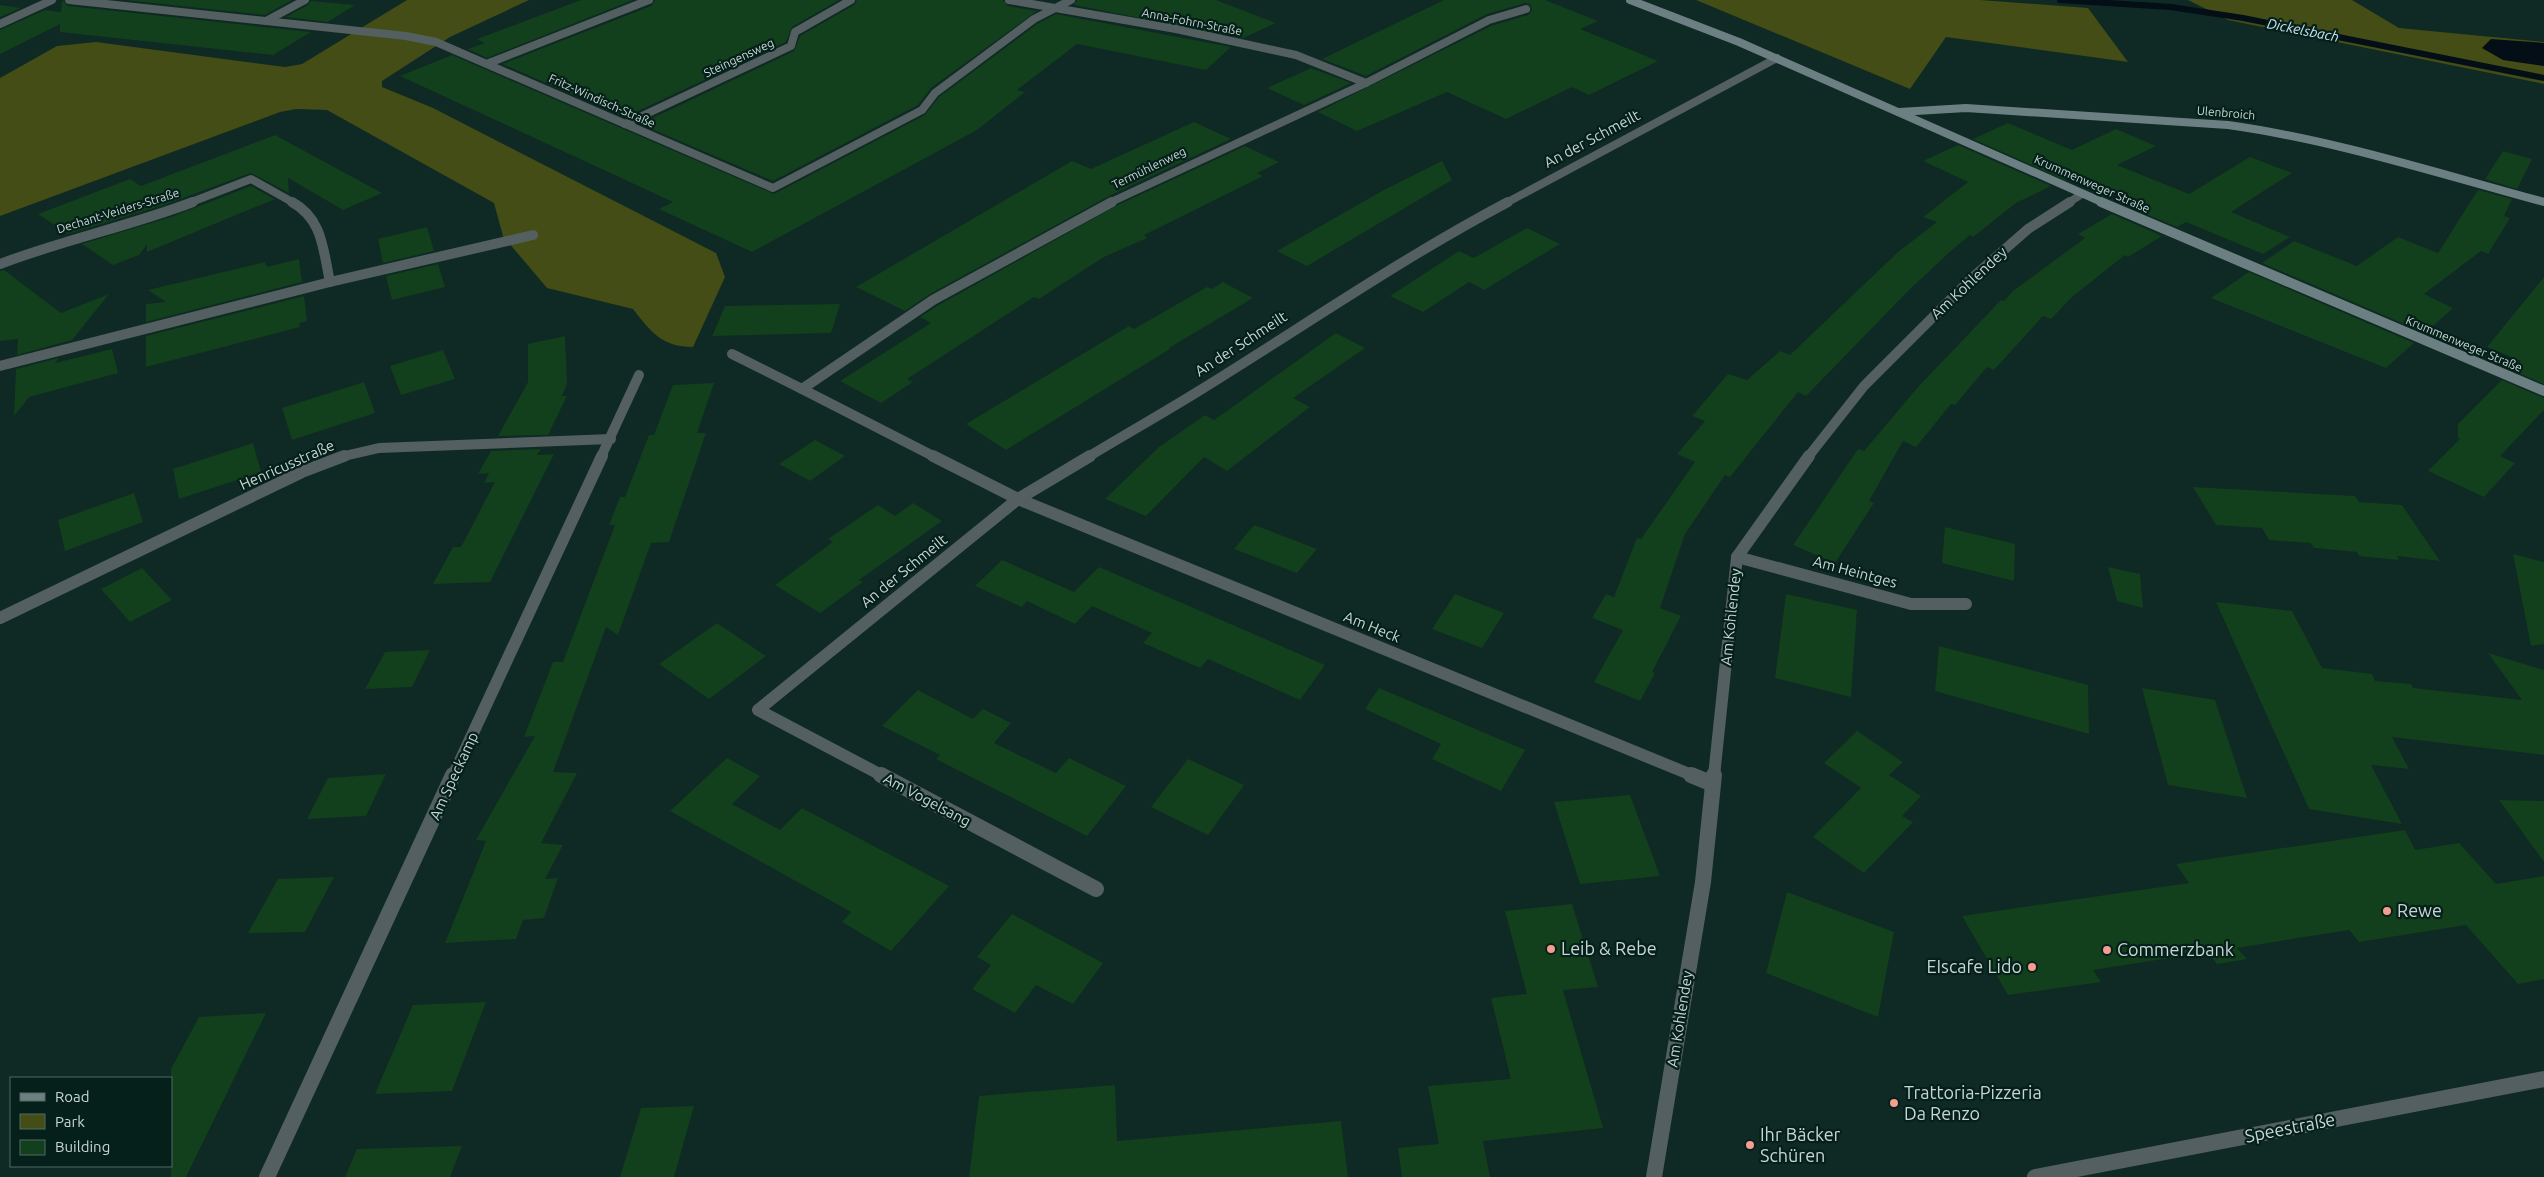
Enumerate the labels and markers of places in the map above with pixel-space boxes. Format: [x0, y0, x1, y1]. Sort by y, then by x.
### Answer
place label: Rewe [2397, 900, 2442, 920]
marker: Rewe [2381, 905, 2393, 917]
place label: Leib & Rebe [1561, 938, 1657, 958]
place label: Commerzbank [2117, 939, 2234, 959]
marker: Leib & Rebe [1545, 943, 1557, 955]
marker: Commerzbank [2101, 944, 2113, 956]
place label: EIscafe Lido [1926, 956, 2022, 976]
marker: EIscafe Lido [2026, 961, 2038, 973]
place label: Trattoria-Pizzeria Da Renzo [1904, 1082, 2042, 1123]
marker: Trattoria-Pizzeria Da Renzo [1888, 1097, 1900, 1109]
place label: Ihr Bäcker Schüren [1760, 1124, 1841, 1165]
marker: Ihr Bäcker Schüren [1744, 1139, 1756, 1151]

